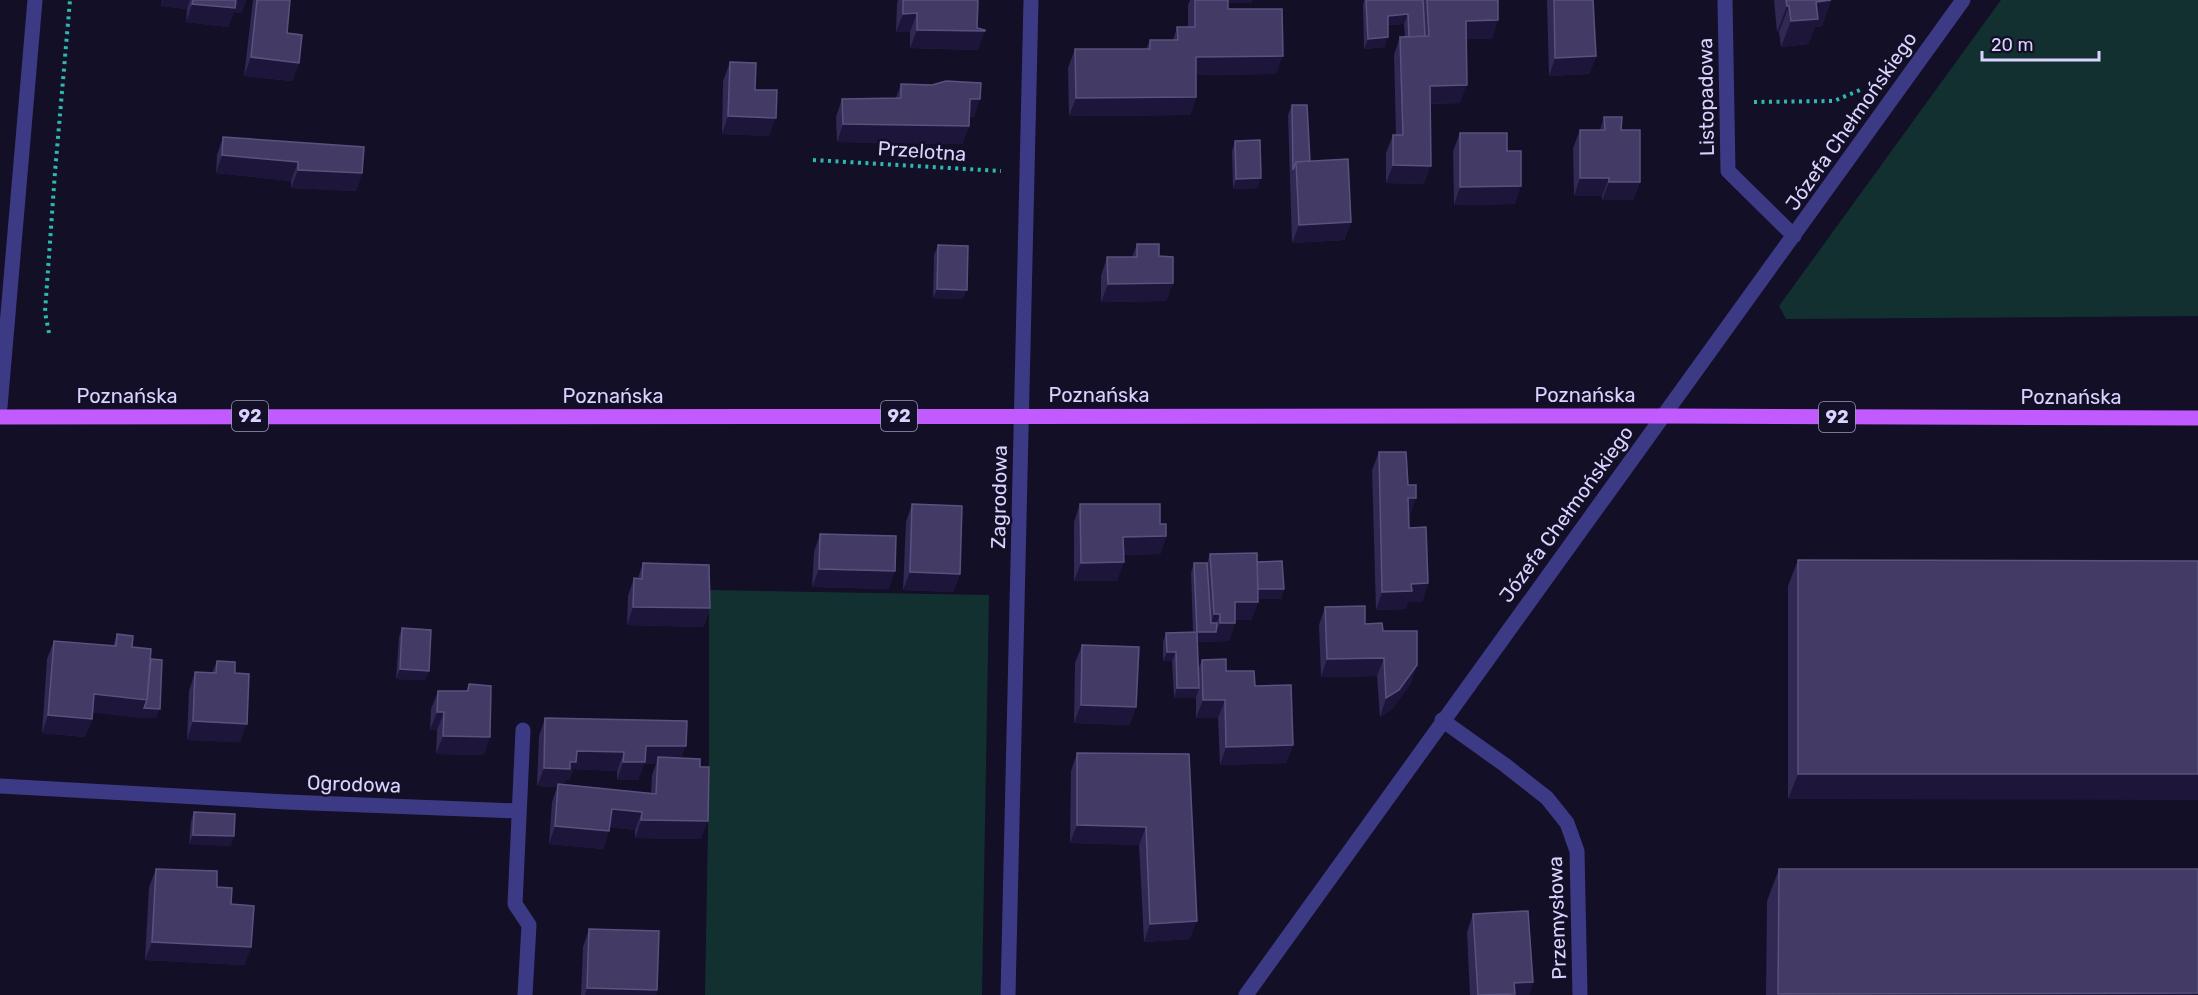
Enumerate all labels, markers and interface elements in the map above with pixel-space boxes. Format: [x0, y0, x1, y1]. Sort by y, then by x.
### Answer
scale bar [1982, 24, 2099, 62]
street label: Józefa Chełmońskiego [1780, 27, 1922, 215]
text: 20 m [1991, 34, 2033, 56]
street label: Listopadowa [1693, 38, 1719, 156]
street label: Przelotna [877, 136, 967, 166]
street label: Poznańska [1049, 383, 1149, 407]
street label: Poznańska [1535, 383, 1635, 407]
street label: Poznańska [77, 384, 177, 408]
street label: Poznańska [563, 384, 663, 408]
street label: Poznańska [2021, 385, 2121, 409]
road number: 92 [232, 401, 268, 431]
road number: 92 [881, 401, 917, 431]
road number: 92 [1819, 402, 1855, 432]
street label: Józefa Chełmońskiego [1494, 421, 1638, 607]
street label: Zagrodowa [986, 445, 1012, 549]
street label: Ogrodowa [306, 770, 402, 798]
street label: Przemysłowa [1543, 856, 1571, 980]

